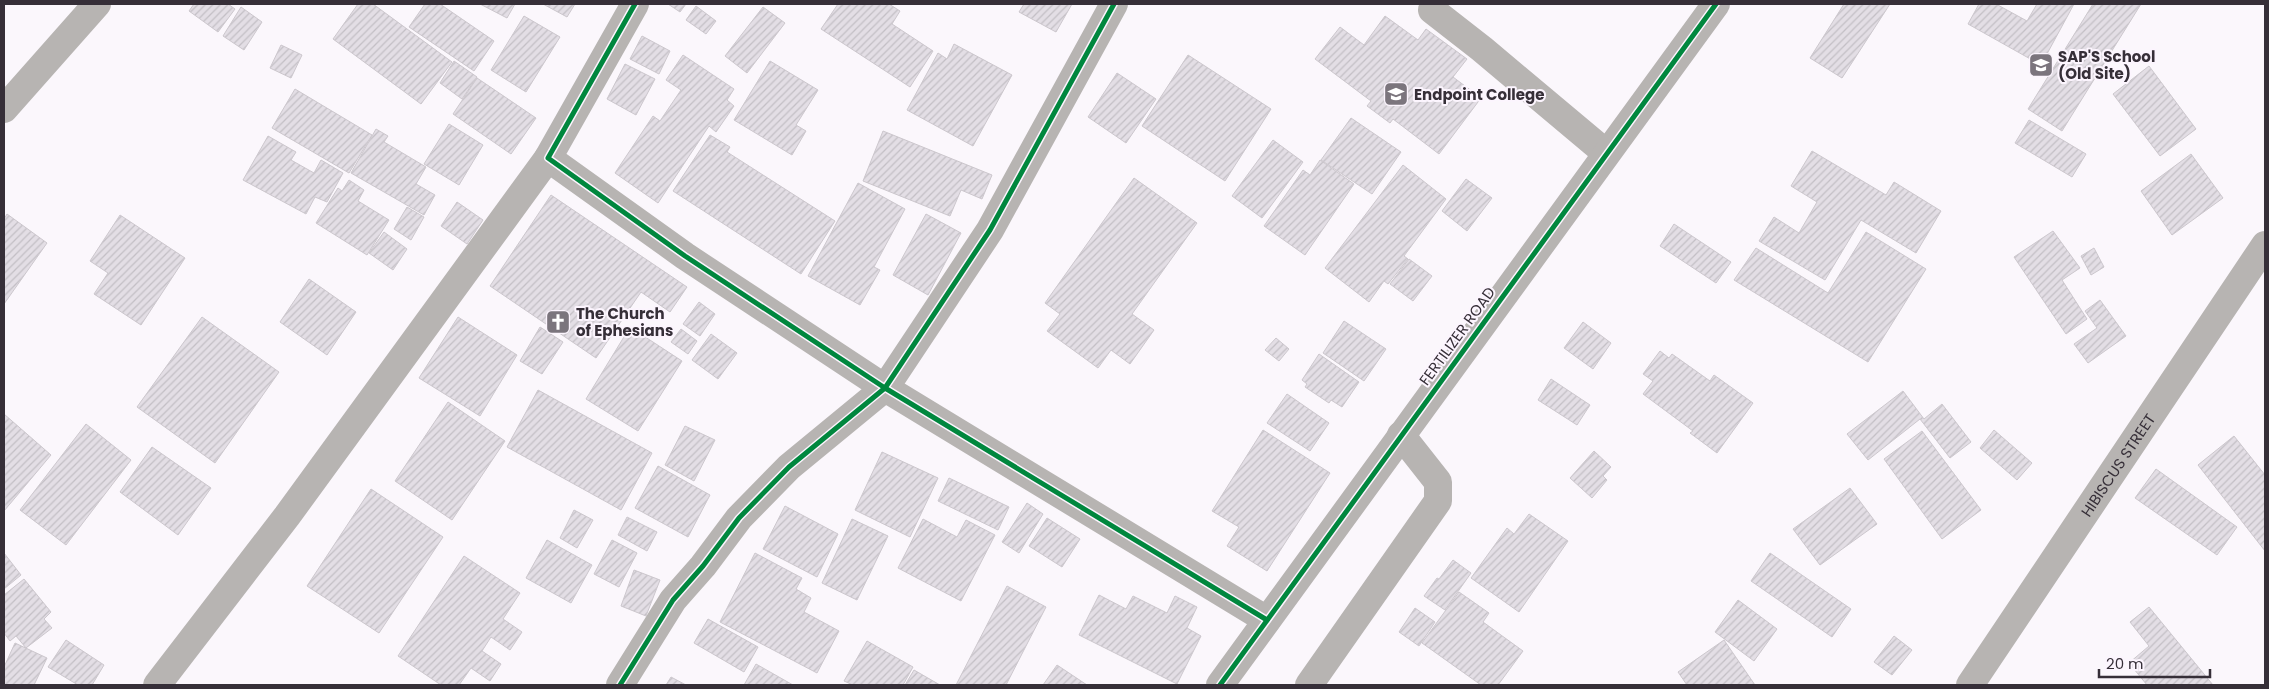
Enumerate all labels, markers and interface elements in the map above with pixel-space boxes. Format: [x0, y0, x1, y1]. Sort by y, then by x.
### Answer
place label: SAP'S School (Old Site) [2058, 46, 2155, 84]
school or university icon: SAP'S School (Old Site) [2028, 52, 2054, 78]
school or university icon: Endpoint College [1383, 81, 1409, 107]
place label: Endpoint College [1414, 84, 1544, 105]
street label: FERTILIZER ROAD [1414, 283, 1500, 389]
place label: The Church of Ephesians [576, 303, 673, 341]
church icon: The Church of Ephesians [545, 309, 571, 335]
street label: HIBISCUS STREET [2075, 409, 2160, 521]
scale bar [2099, 646, 2210, 678]
text: 20 m [2106, 653, 2144, 674]

